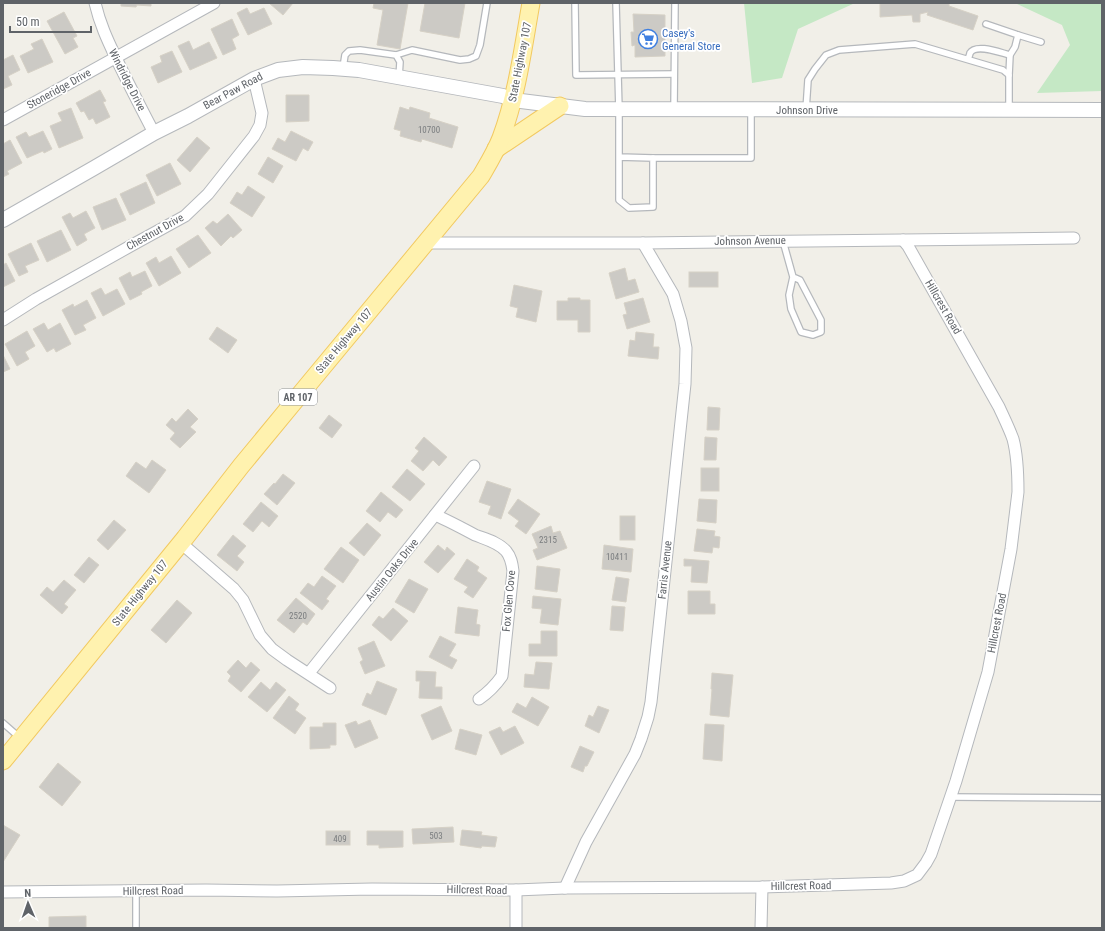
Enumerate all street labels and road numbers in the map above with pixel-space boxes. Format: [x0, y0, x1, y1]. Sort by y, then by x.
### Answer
street label: State Highway 107 [506, 21, 534, 103]
street label: Windridge Drive [106, 47, 148, 113]
street label: Stoneridge Drive [25, 66, 93, 112]
street label: Bear Paw Road [201, 70, 265, 112]
street label: Johnson Drive [776, 104, 838, 117]
street label: Chestnut Drive [124, 211, 186, 253]
street label: Johnson Avenue [714, 234, 786, 248]
street label: Hillcrest Road [922, 277, 964, 337]
street label: State Highway 107 [313, 306, 375, 376]
road number: AR 107 [279, 389, 317, 405]
street label: Austin Oaks Drive [363, 536, 421, 604]
street label: Farris Avenue [655, 540, 675, 600]
street label: State Highway 107 [109, 557, 171, 629]
street label: Fox Glen Cove [500, 570, 518, 632]
street label: Hillcrest Road [985, 592, 1009, 654]
street label: Hillcrest Road [771, 879, 831, 893]
street label: Hillcrest Road [447, 883, 507, 897]
street label: Hillcrest Road [123, 884, 183, 898]

